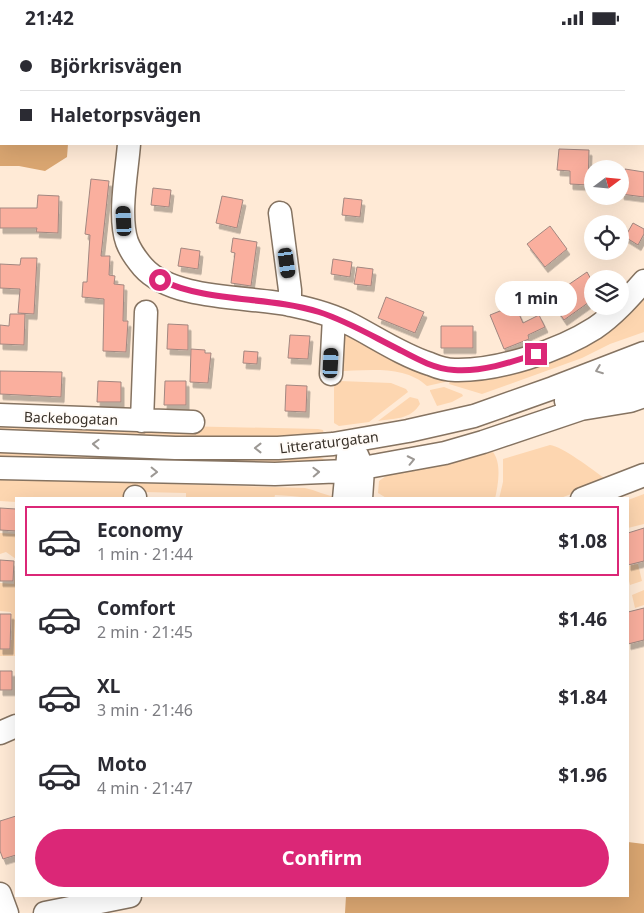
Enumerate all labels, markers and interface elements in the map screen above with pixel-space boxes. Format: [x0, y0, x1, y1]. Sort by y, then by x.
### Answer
text: 21:42 [25, 5, 74, 31]
text: Björkrisvägen [50, 53, 182, 79]
text: Haletorpsvägen [50, 102, 201, 128]
north arrow [584, 160, 629, 205]
map controls [584, 160, 629, 315]
car [115, 206, 132, 236]
button: locate [584, 215, 629, 260]
car [277, 247, 296, 279]
route start [149, 269, 171, 291]
button: layers [584, 270, 629, 315]
callout: 1 min [495, 281, 577, 317]
text: 1 min [514, 287, 558, 309]
route end [525, 343, 547, 365]
car [322, 348, 339, 378]
one-way arrow [595, 365, 603, 375]
street label: Backebogatan [24, 407, 118, 429]
street label: Litteraturgatan [278, 426, 380, 458]
one-way arrow [91, 439, 99, 449]
one-way arrow [254, 443, 262, 453]
one-way arrow [406, 455, 415, 466]
one-way arrow [150, 467, 158, 477]
one-way arrow [312, 467, 320, 478]
text: Economy [97, 517, 183, 543]
icon: car [37, 519, 82, 564]
text: $1.08 [558, 528, 607, 554]
text: 1 min · 21:44 [97, 543, 193, 565]
text: Comfort [97, 595, 176, 621]
icon: car [37, 597, 82, 642]
text: $1.46 [558, 606, 607, 632]
text: 2 min · 21:45 [97, 621, 193, 643]
text: XL [97, 673, 120, 699]
icon: car [37, 675, 82, 720]
text: $1.84 [558, 684, 607, 710]
text: 3 min · 21:46 [97, 699, 193, 721]
text: Moto [97, 751, 147, 777]
icon: car [37, 753, 82, 798]
text: $1.96 [558, 762, 607, 788]
text: 4 min · 21:47 [97, 777, 193, 799]
button: Confirm [35, 829, 609, 887]

